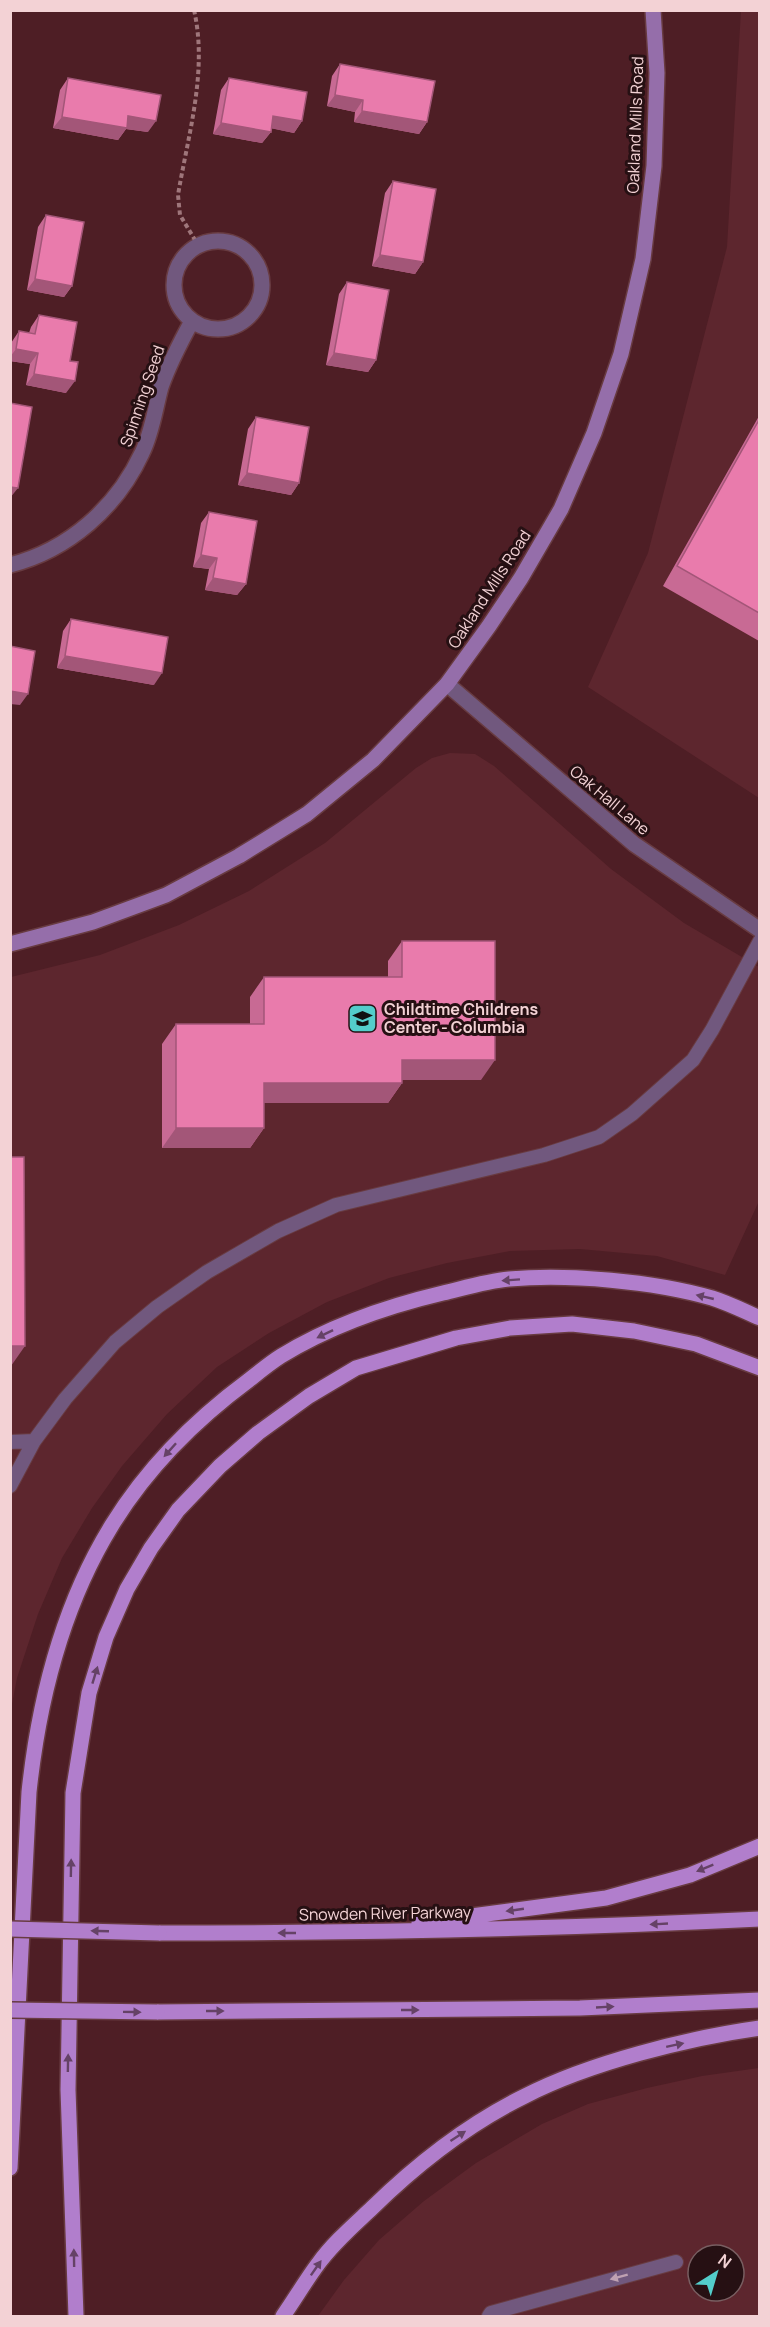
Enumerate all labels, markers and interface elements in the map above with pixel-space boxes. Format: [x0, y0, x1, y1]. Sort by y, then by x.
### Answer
street label: Oakland Mills Road [622, 56, 648, 194]
street label: Spinning Seed [114, 342, 170, 450]
street label: Oakland Mills Road [442, 525, 536, 653]
street label: Oak Hall Lane [565, 760, 655, 840]
place label: Childtime Childrens Center - Columbia [384, 998, 538, 1038]
school or university icon: Childtime Childrens Center - Columbia [347, 1002, 379, 1034]
one-way arrow [502, 1275, 521, 1285]
one-way arrow [695, 1292, 714, 1301]
one-way arrow [317, 1329, 334, 1339]
one-way arrow [164, 1442, 177, 1457]
one-way arrow [91, 1666, 100, 1684]
one-way arrow [67, 1859, 76, 1878]
one-way arrow [696, 1864, 714, 1874]
street label: Snowden River Parkway [299, 1900, 472, 1926]
one-way arrow [506, 1905, 525, 1914]
one-way arrow [650, 1920, 669, 1929]
one-way arrow [91, 1926, 110, 1936]
one-way arrow [278, 1928, 297, 1938]
one-way arrow [595, 2003, 614, 2012]
one-way arrow [401, 2005, 420, 2015]
one-way arrow [206, 2006, 225, 2016]
one-way arrow [122, 2007, 141, 2016]
one-way arrow [666, 2040, 685, 2049]
one-way arrow [63, 2054, 73, 2073]
one-way arrow [450, 2130, 466, 2142]
north arrow [686, 2243, 746, 2303]
one-way arrow [69, 2249, 79, 2268]
text: N [714, 2249, 736, 2273]
one-way arrow [310, 2260, 322, 2276]
one-way arrow [610, 2273, 628, 2283]

